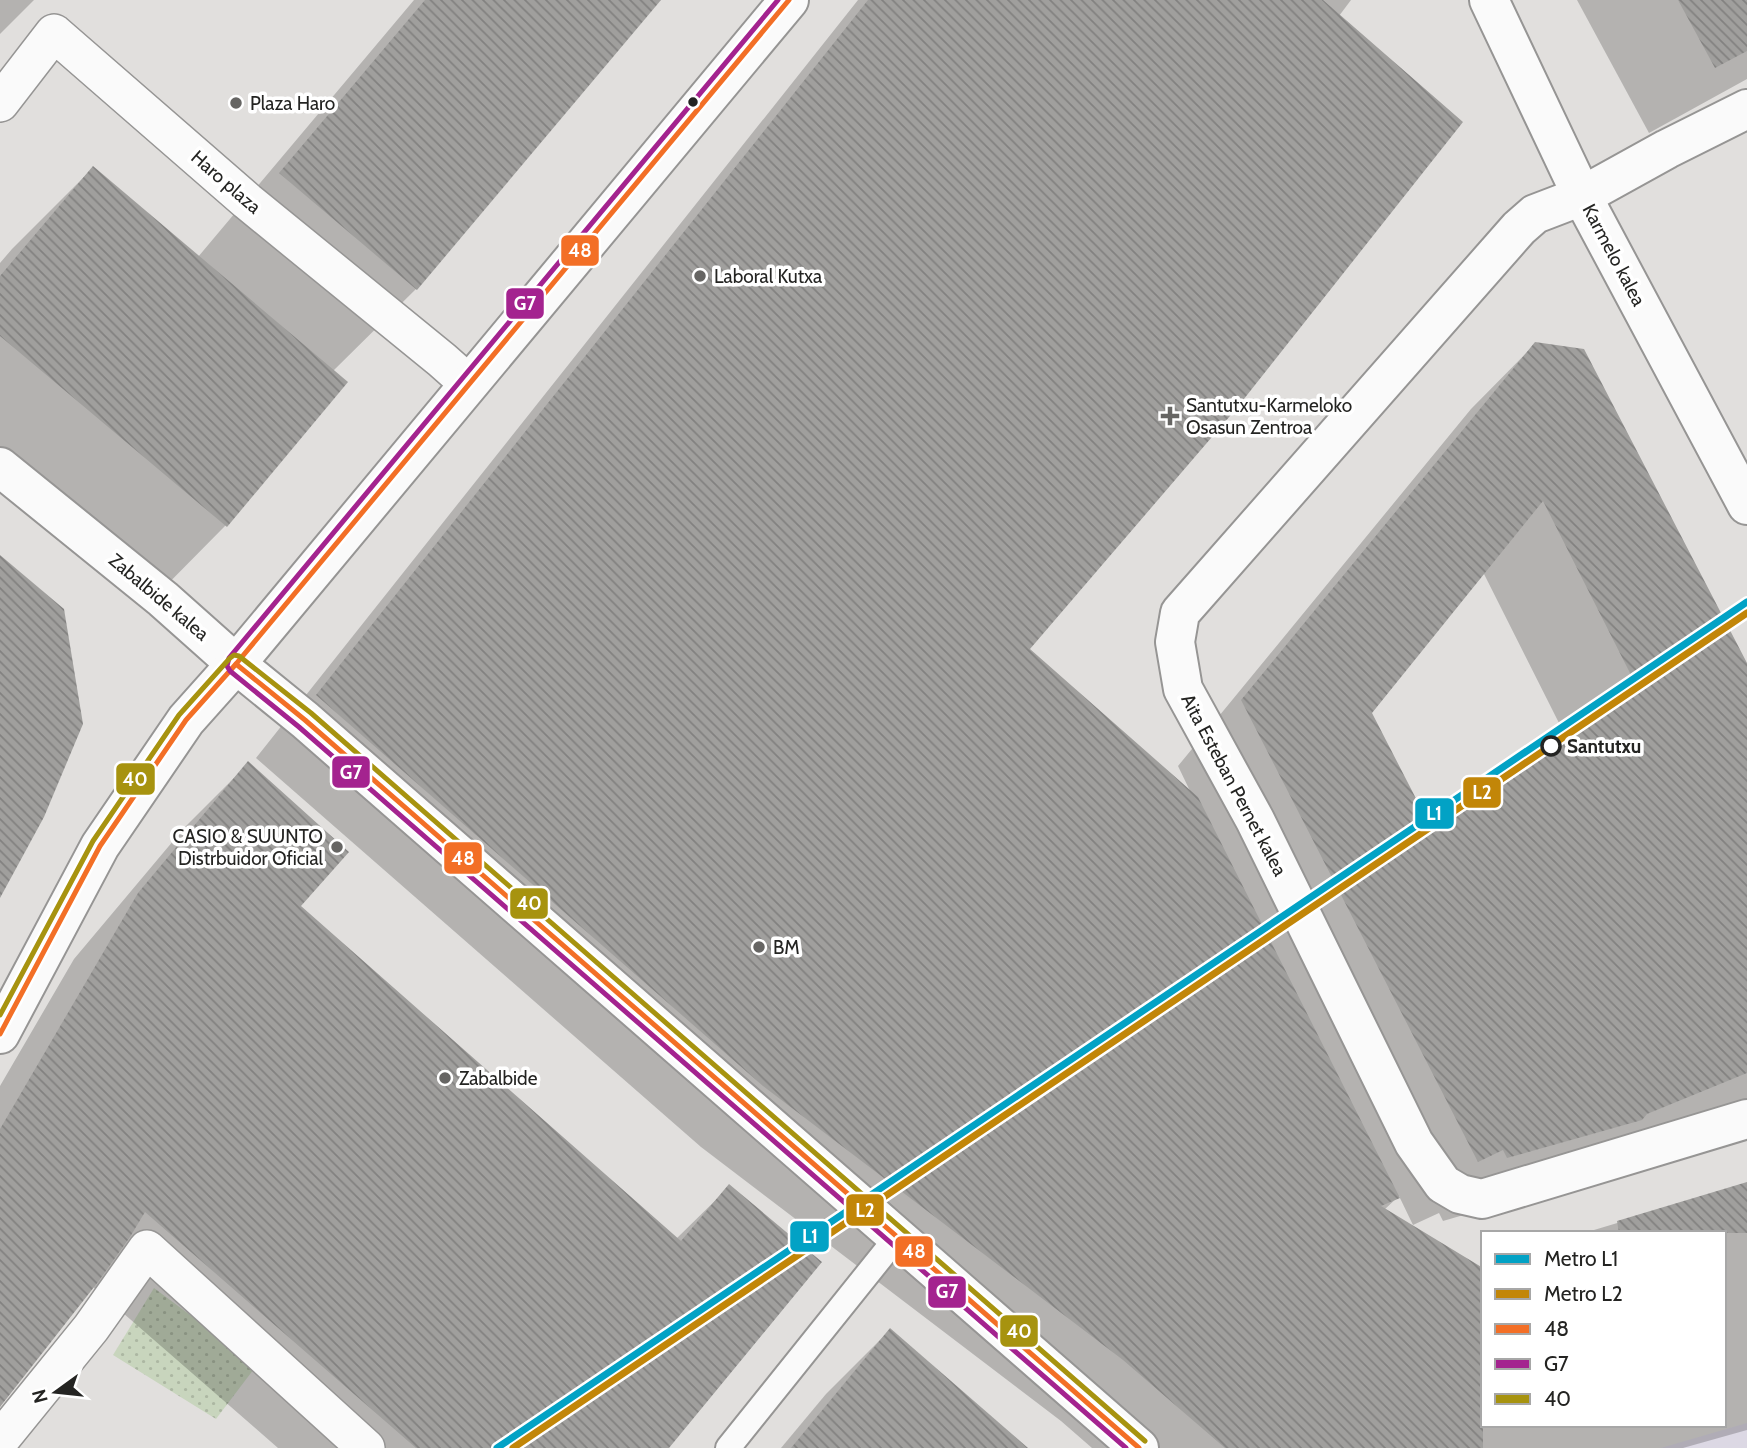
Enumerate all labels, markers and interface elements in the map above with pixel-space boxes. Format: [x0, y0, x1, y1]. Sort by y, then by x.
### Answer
place label: Plaza Haro [250, 92, 335, 115]
marker: Plaza Haro [228, 95, 244, 111]
unlabelled marker [686, 95, 700, 109]
street label: Haro plaza [186, 145, 266, 219]
street label: Karmelo kalea [1578, 200, 1650, 310]
line badge: 48 [560, 234, 600, 267]
text: 48 [568, 239, 592, 262]
place label: Laboral Kutxa [714, 265, 822, 288]
marker: Laboral Kutxa [692, 268, 708, 284]
line badge: G7 [505, 287, 545, 320]
text: G7 [514, 292, 536, 315]
place label: Santutxu-Karmeloko Osasun Zentroa [1186, 394, 1352, 439]
marker: Santutxu-Karmeloko Osasun Zentroa [1160, 406, 1180, 426]
street label: Zabalbide kalea [104, 549, 214, 645]
street label: Aita Esteban Pernet kalea [1176, 690, 1292, 880]
place label: Santutxu [1567, 735, 1641, 758]
marker: Santutxu [1541, 736, 1561, 756]
line badge: G7 [331, 755, 371, 789]
text: G7 [340, 761, 362, 784]
line badge: 40 [115, 762, 156, 796]
text: 40 [122, 768, 148, 791]
line badge: L2 [1462, 776, 1502, 809]
text: L2 [1472, 781, 1492, 804]
line badge: L1 [1414, 797, 1455, 830]
text: L1 [1426, 802, 1442, 825]
place label: CASIO & SUUNTO Distrbuidor Oficial [173, 825, 324, 870]
marker: CASIO & SUUNTO Distrbuidor Oficial [329, 839, 345, 855]
line badge: 48 [443, 841, 483, 875]
text: 48 [451, 847, 475, 870]
line badge: 40 [509, 887, 549, 920]
text: 40 [516, 892, 542, 915]
place label: BM [773, 936, 800, 959]
marker: BM [751, 939, 767, 955]
place label: Zabalbide [459, 1067, 538, 1090]
marker: Zabalbide [437, 1070, 453, 1086]
line badge: L2 [845, 1193, 885, 1227]
text: L2 [855, 1199, 875, 1222]
line badge: L1 [789, 1220, 830, 1253]
text: L1 [802, 1225, 818, 1248]
legend [1481, 1231, 1726, 1427]
line badge: 48 [894, 1235, 934, 1268]
text: 48 [902, 1240, 926, 1263]
text: Metro L1 [1544, 1246, 1618, 1271]
line badge: G7 [927, 1275, 967, 1309]
text: G7 [936, 1280, 958, 1303]
text: Metro L2 [1544, 1281, 1623, 1306]
line badge: 40 [999, 1314, 1039, 1348]
text: 48 [1544, 1316, 1569, 1341]
text: 40 [1006, 1320, 1032, 1343]
text: G7 [1544, 1351, 1569, 1376]
north arrow [21, 1357, 91, 1427]
text: 40 [1544, 1386, 1571, 1411]
text: N [27, 1387, 53, 1406]

